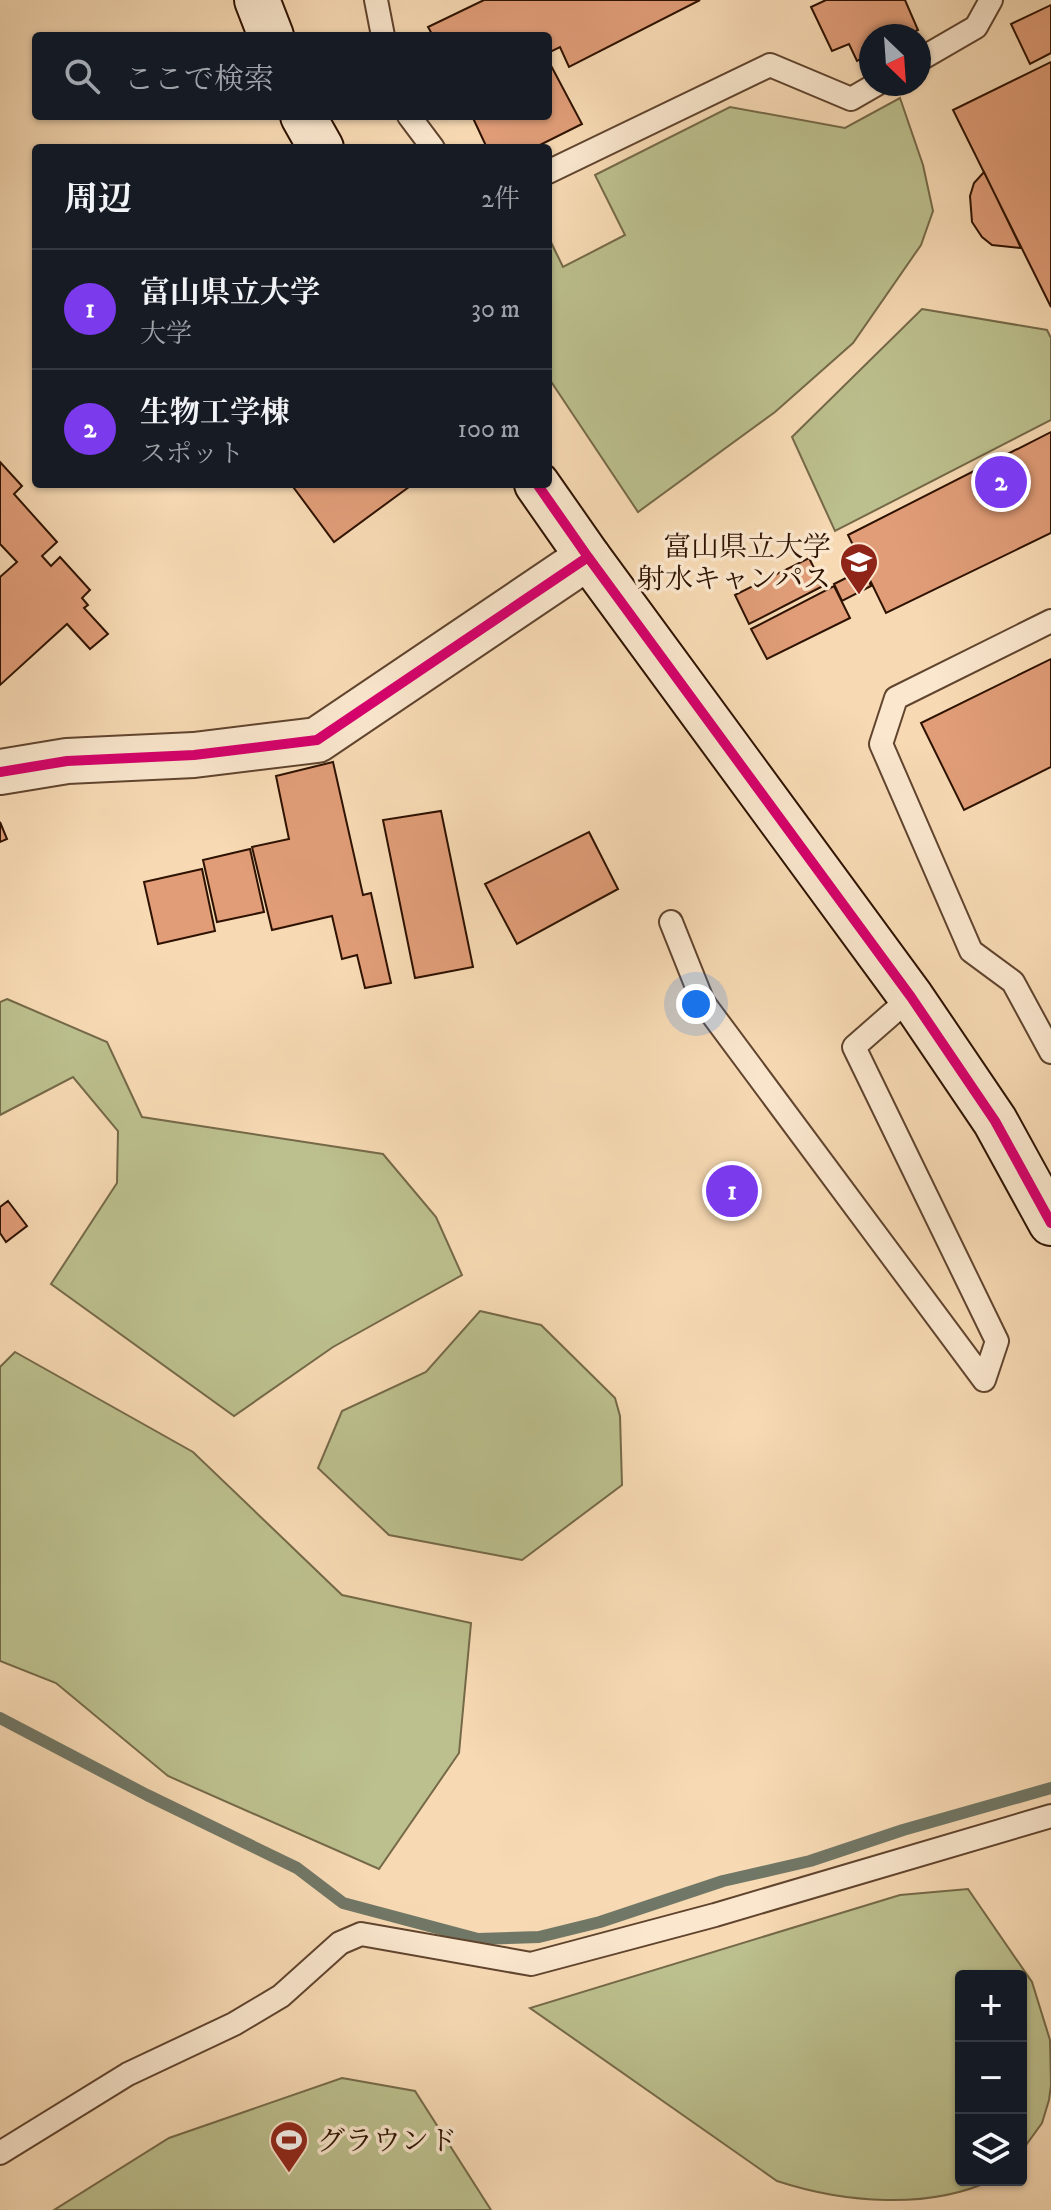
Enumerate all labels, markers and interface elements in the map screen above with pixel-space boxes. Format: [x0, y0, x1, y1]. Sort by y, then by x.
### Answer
north arrow [859, 24, 931, 96]
search box [32, 32, 552, 120]
icon: search [60, 54, 104, 98]
text: ここで検索 [124, 62, 274, 99]
text: 周辺 [64, 179, 132, 221]
text: 2件 [481, 183, 520, 216]
text: 富山県立大学 [140, 275, 320, 312]
text: 1 [85, 293, 95, 326]
text: 30 m [471, 293, 520, 326]
text: 大学 [140, 318, 192, 351]
text: 生物工学棟 [140, 395, 290, 432]
text: 2 [84, 413, 96, 446]
text: 100 m [457, 413, 520, 446]
text: スポット [140, 438, 244, 471]
pin: 2 [975, 452, 1027, 512]
place label: 富山県立大学 射水キャンパス [637, 530, 831, 597]
school or university icon: 富山県立大学 射水キャンパス [838, 541, 880, 596]
your location [676, 984, 716, 1024]
pin: 1 [706, 1161, 758, 1221]
map controls [955, 1970, 1027, 2186]
button: + [955, 1970, 1027, 2042]
button: − [955, 2042, 1027, 2114]
button: layers [955, 2114, 1027, 2186]
sports icon: グラウンド [268, 2119, 310, 2174]
place label: グラウンド [317, 2124, 457, 2159]

